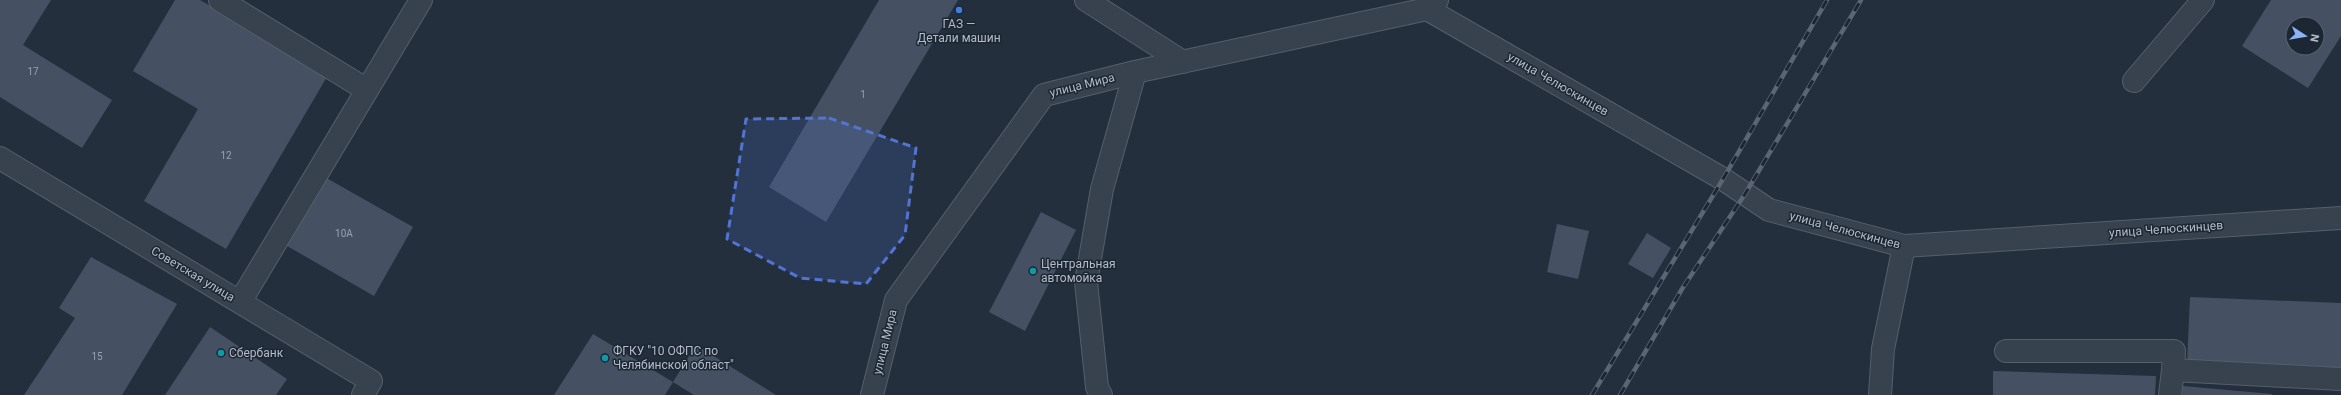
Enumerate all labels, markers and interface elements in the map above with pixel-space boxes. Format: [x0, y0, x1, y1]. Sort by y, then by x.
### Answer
marker: ГАЗ — Детали машин [954, 5, 964, 15]
north arrow [2285, 16, 2325, 56]
place label: ГАЗ — Детали машин [917, 17, 1001, 45]
text: N [2307, 33, 2321, 43]
street label: улица Челюскинцев [1505, 49, 1611, 119]
house number: 17 [27, 66, 39, 77]
street label: улица Мира [1048, 70, 1116, 100]
house number: 1 [860, 89, 866, 100]
house number: 12 [220, 150, 232, 161]
street label: улица Челюскинцев [1788, 208, 1902, 252]
street label: улица Челюскинцев [2109, 218, 2224, 240]
house number: 10А [335, 228, 353, 239]
street label: Советская улица [149, 244, 237, 304]
place label: Центральная автомойка [1041, 257, 1116, 285]
marker: Центральная автомойка [1028, 266, 1038, 276]
street label: улица Мира [870, 308, 900, 376]
place label: ФГКУ "10 ОФПС по Челябинской област" [613, 344, 734, 372]
place label: Сбербанк [229, 346, 284, 360]
marker: Сбербанк [216, 348, 226, 358]
house number: 15 [91, 351, 103, 362]
marker: ФГКУ "10 ОФПС по Челябинской област" [600, 353, 610, 363]

